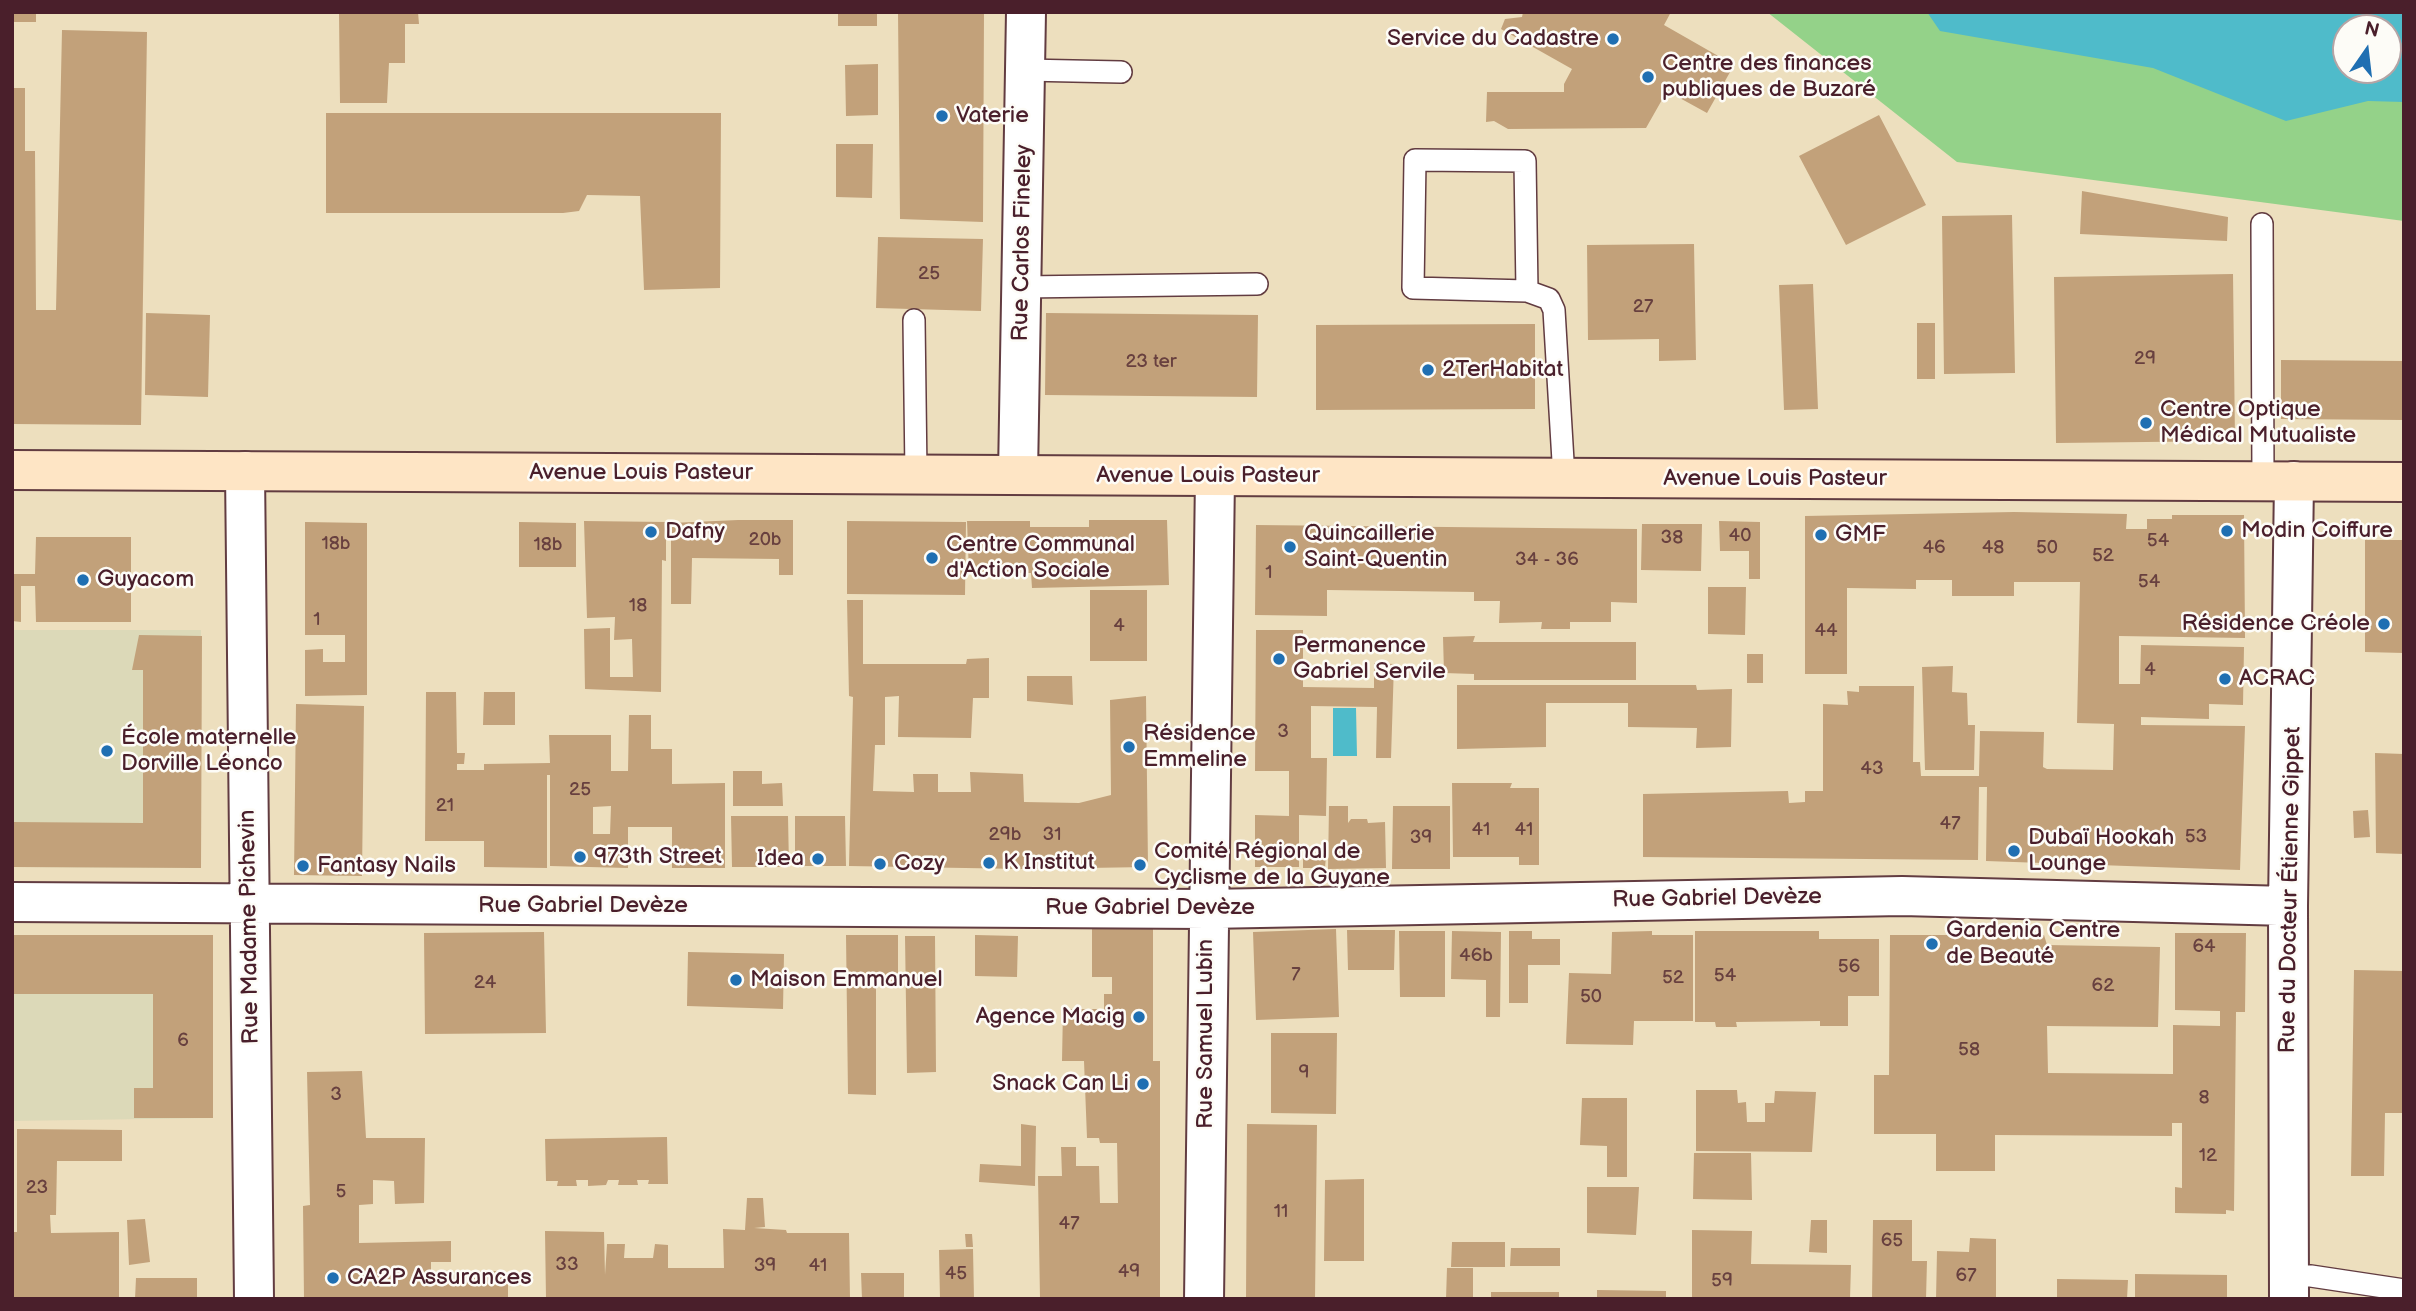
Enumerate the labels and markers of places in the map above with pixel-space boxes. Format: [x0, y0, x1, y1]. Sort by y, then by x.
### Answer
place label: Service du Cadastre [1387, 25, 1599, 53]
marker: Service du Cadastre [1605, 31, 1621, 47]
place label: Centre des finances publiques de Buzaré [1662, 50, 1876, 104]
marker: Centre des finances publiques de Buzaré [1640, 69, 1656, 85]
place label: Vaterie [956, 102, 1029, 130]
marker: Vaterie [934, 108, 950, 124]
place label: 2TerHabitat [1442, 356, 1564, 384]
marker: 2TerHabitat [1420, 362, 1436, 378]
place label: Centre Optique Médical Mutualiste [2160, 396, 2356, 450]
marker: Centre Optique Médical Mutualiste [2138, 415, 2154, 431]
place label: Modin Coiffure [2241, 517, 2393, 545]
place label: Dafny [665, 518, 725, 546]
place label: Quincaillerie Saint-Quentin [1304, 520, 1447, 574]
place label: GMF [1835, 521, 1886, 549]
marker: Modin Coiffure [2219, 523, 2235, 539]
marker: Dafny [643, 524, 659, 540]
marker: GMF [1813, 527, 1829, 543]
place label: Centre Communal d'Action Sociale [946, 531, 1135, 585]
marker: Quincaillerie Saint-Quentin [1282, 539, 1298, 555]
marker: Centre Communal d'Action Sociale [924, 550, 940, 566]
place label: Guyacom [97, 566, 194, 594]
marker: Guyacom [75, 572, 91, 588]
place label: Résidence Créole [2181, 610, 2370, 638]
marker: Résidence Créole [2376, 616, 2392, 632]
place label: Permanence Gabriel Servile [1293, 632, 1446, 686]
marker: Permanence Gabriel Servile [1271, 651, 1287, 667]
place label: ACRAC [2239, 665, 2315, 693]
marker: ACRAC [2217, 671, 2233, 687]
place label: Résidence Emmeline [1143, 720, 1256, 774]
place label: École maternelle Dorville Léonco [121, 724, 296, 778]
marker: Résidence Emmeline [1121, 739, 1137, 755]
marker: École maternelle Dorville Léonco [99, 743, 115, 759]
place label: Dubaï Hookah Lounge [2028, 824, 2174, 878]
place label: Comité Régional de Cyclisme de la Guyane [1154, 838, 1390, 892]
place label: 973th Street [594, 843, 722, 871]
marker: Dubaï Hookah Lounge [2006, 843, 2022, 859]
place label: Idea [757, 845, 804, 873]
marker: 973th Street [572, 849, 588, 865]
place label: K Institut [1003, 849, 1095, 877]
place label: Cozy [894, 850, 945, 878]
marker: Idea [810, 851, 826, 867]
place label: Fantasy Nails [317, 852, 456, 880]
marker: K Institut [981, 855, 997, 871]
marker: Cozy [872, 856, 888, 872]
marker: Comité Régional de Cyclisme de la Guyane [1132, 857, 1148, 873]
marker: Fantasy Nails [295, 858, 311, 874]
place label: Gardenia Centre de Beauté [1946, 917, 2120, 971]
marker: Gardenia Centre de Beauté [1924, 936, 1940, 952]
place label: Maison Emmanuel [750, 966, 943, 994]
marker: Maison Emmanuel [728, 972, 744, 988]
place label: Agence Macig [976, 1003, 1125, 1031]
marker: Agence Macig [1131, 1009, 1147, 1025]
place label: Snack Can Li [992, 1070, 1129, 1098]
marker: Snack Can Li [1135, 1076, 1151, 1092]
place label: CA2P Assurances [347, 1264, 532, 1292]
marker: CA2P Assurances [325, 1270, 341, 1286]

